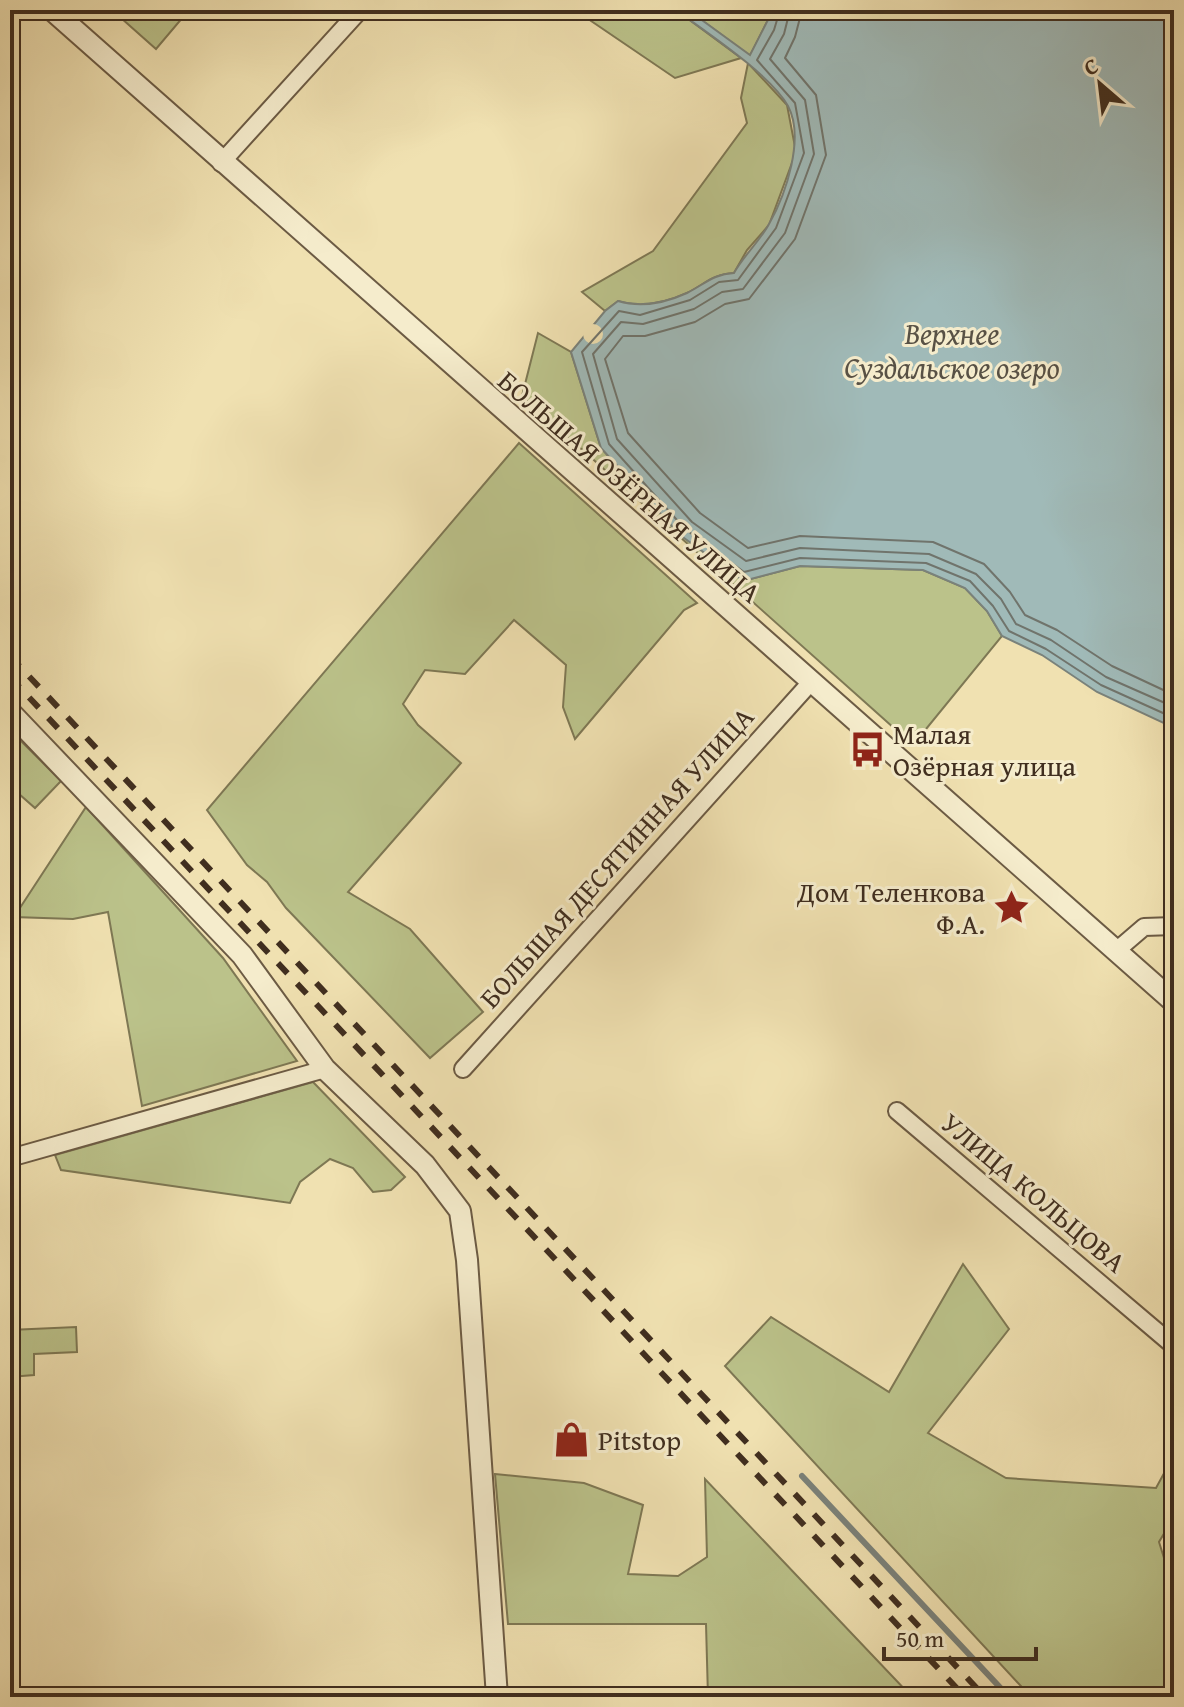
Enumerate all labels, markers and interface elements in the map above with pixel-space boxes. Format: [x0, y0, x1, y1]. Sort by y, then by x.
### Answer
north arrow [1060, 44, 1140, 124]
text: С [1078, 49, 1104, 83]
water label: Верхнее Суздальское озеро [844, 311, 1060, 389]
street label: БОЛЬШАЯ ОЗЁРНАЯ УЛИЦА [489, 360, 771, 612]
street label: БОЛЬШАЯ ДЕСЯТИННАЯ УЛИЦА [469, 697, 763, 1017]
place label: Малая Озёрная улица [893, 713, 1077, 786]
bus stop icon: Малая Озёрная улица [848, 730, 886, 768]
place label: Дом Теленкова Ф.А. [796, 871, 986, 944]
place icon: Дом Теленкова Ф.А. [992, 888, 1030, 926]
street label: УЛИЦА КОЛЬЦОВА [933, 1102, 1135, 1282]
place label: Pitstop [598, 1419, 681, 1460]
shop icon: Pitstop [553, 1420, 591, 1458]
scale bar [884, 1611, 1036, 1661]
text: 50 m [896, 1621, 944, 1656]

